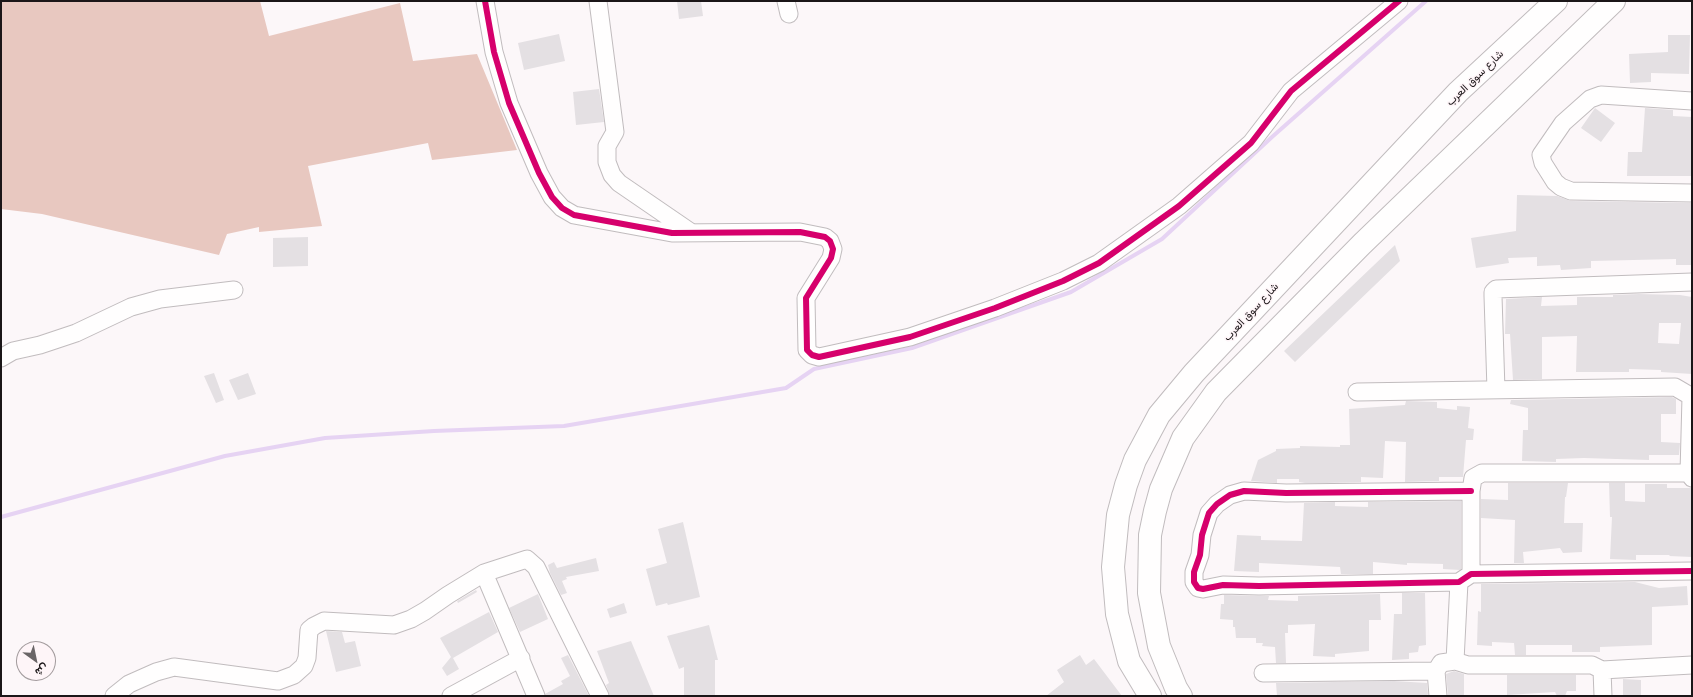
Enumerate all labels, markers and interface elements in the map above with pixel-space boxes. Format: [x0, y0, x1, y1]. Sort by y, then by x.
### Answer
street label: شارع سوق العرب [1444, 47, 1506, 109]
street label: شارع سوق العرب [1221, 280, 1281, 344]
north arrow [16, 641, 56, 681]
text: ش [33, 661, 51, 680]

